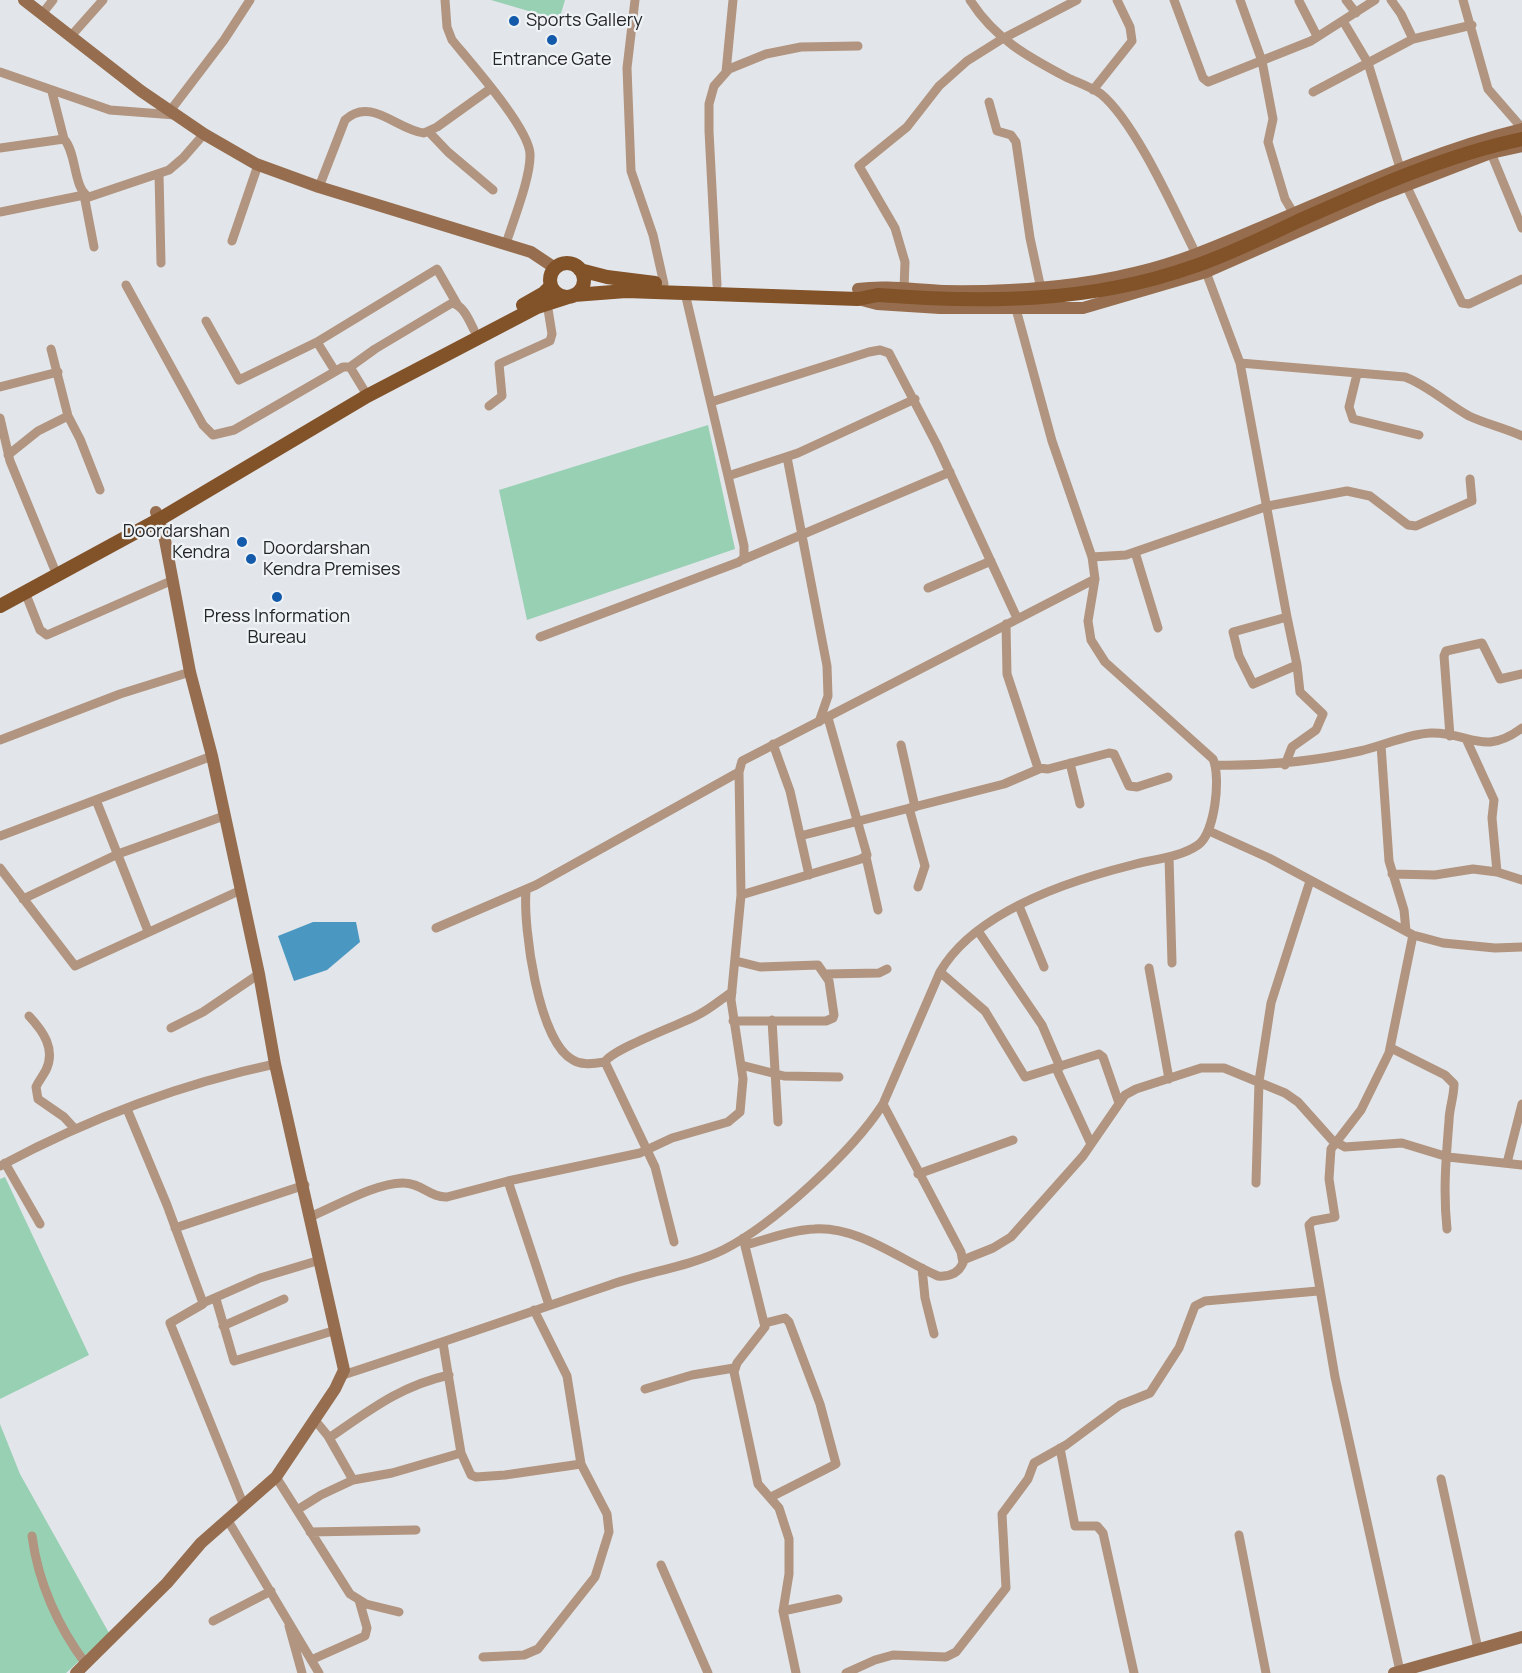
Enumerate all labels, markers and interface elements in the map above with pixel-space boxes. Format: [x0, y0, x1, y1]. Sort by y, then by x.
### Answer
place label: Sports Gallery [526, 10, 643, 32]
marker: Sports Gallery [507, 14, 521, 28]
marker: Entrance Gate [545, 33, 559, 47]
place label: Entrance Gate [493, 49, 611, 71]
place label: Doordarshan Kendra [123, 521, 230, 564]
marker: Doordarshan Kendra [235, 535, 249, 549]
place label: Doordarshan Kendra Premises [263, 538, 401, 580]
marker: Doordarshan Kendra Premises [244, 552, 258, 566]
marker: Press Information Bureau [270, 590, 284, 604]
place label: Press Information Bureau [204, 606, 350, 648]

